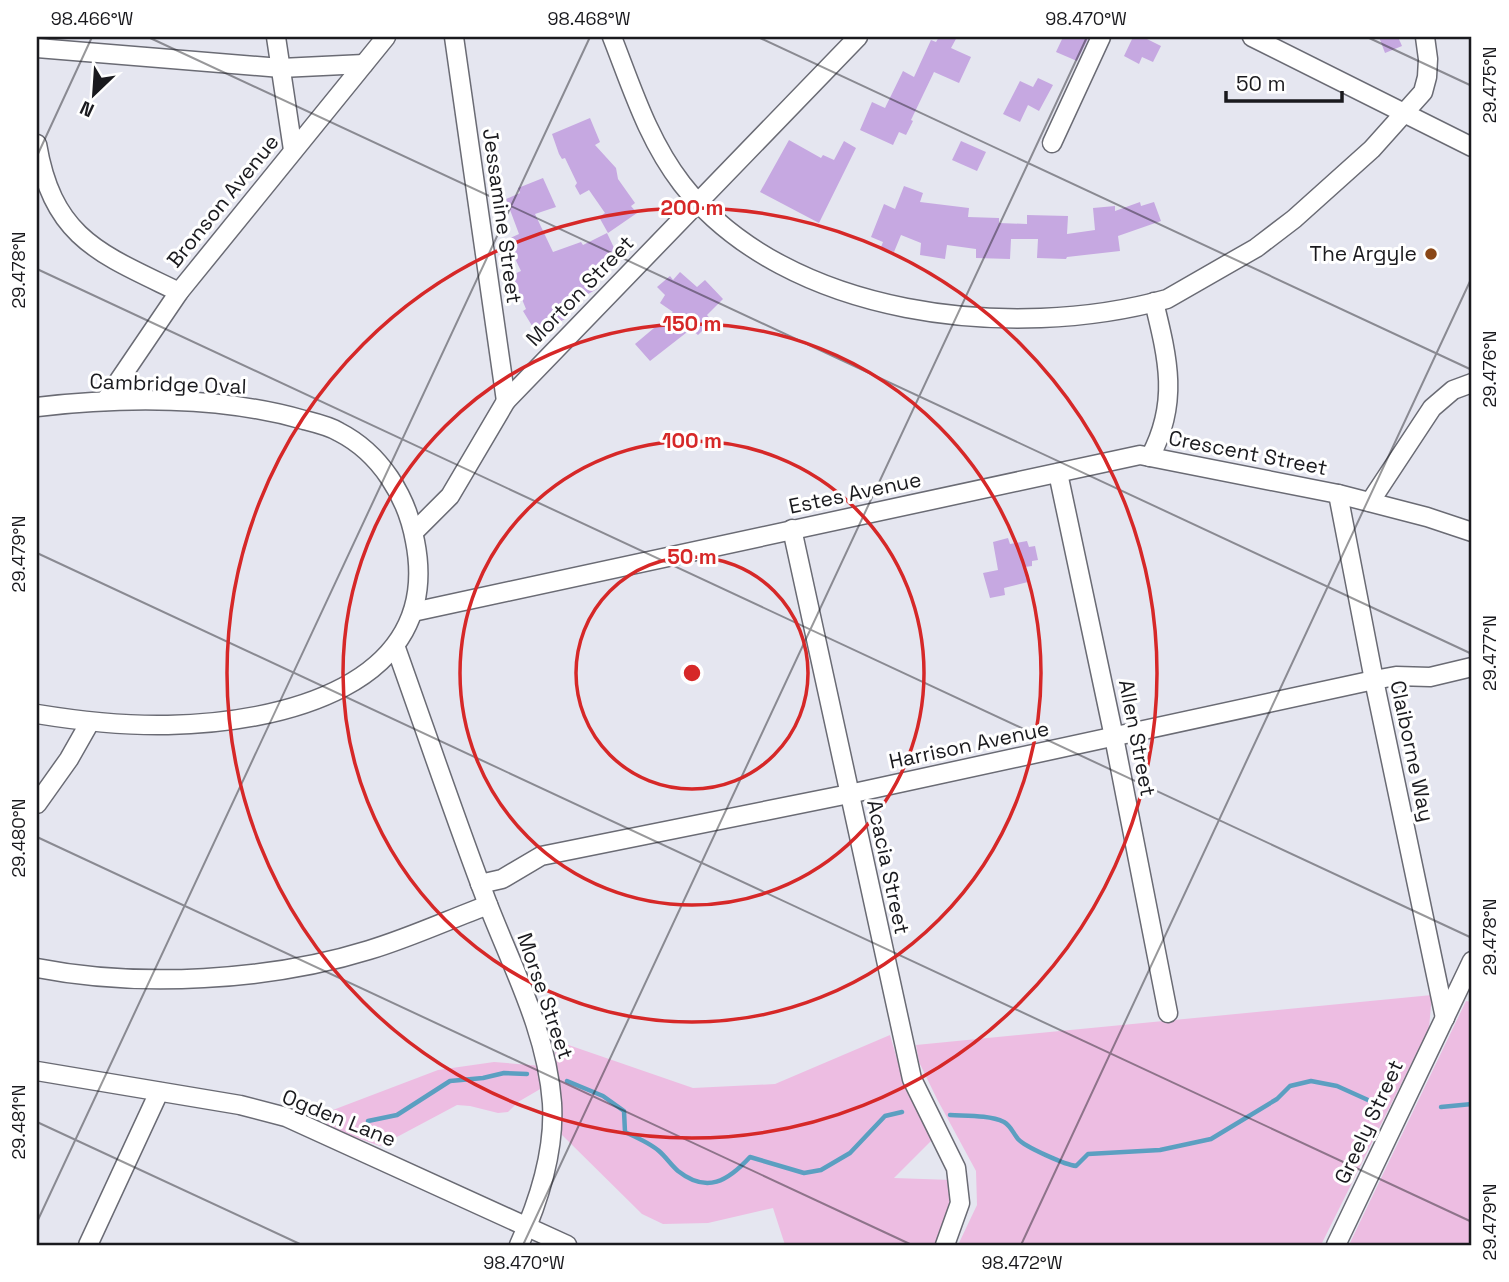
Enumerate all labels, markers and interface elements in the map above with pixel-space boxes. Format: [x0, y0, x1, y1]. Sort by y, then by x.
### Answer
text: 98.466°W [51, 7, 134, 30]
text: 98.468°W [548, 7, 631, 30]
text: 98.470°W [1045, 7, 1127, 30]
text: 29.475°N [1478, 47, 1501, 123]
north arrow [60, 60, 130, 130]
scale bar [1226, 60, 1341, 104]
text: 50 m [1236, 70, 1286, 97]
text: N [76, 95, 98, 123]
street label: Jessamine Street [477, 127, 528, 305]
street label: Bronson Avenue [161, 129, 285, 273]
text: 200 m [661, 194, 723, 221]
street label: Morton Street [520, 230, 639, 352]
text: 29.478°N [7, 231, 30, 309]
place label: The Argyle [1310, 240, 1417, 267]
marker: The Argyle [1423, 246, 1439, 262]
text: 150 m [663, 310, 721, 337]
text: 29.476°N [1478, 331, 1501, 407]
street label: Cambridge Oval [89, 367, 247, 400]
street label: Crescent Street [1166, 424, 1330, 481]
text: 100 m [662, 427, 722, 454]
street label: Estes Avenue [786, 465, 924, 520]
text: 29.479°N [7, 516, 30, 592]
text: 50 m [667, 543, 717, 570]
text: 29.477°N [1478, 615, 1501, 691]
centre of rings [680, 661, 704, 685]
street label: Allen Street [1113, 677, 1162, 799]
street label: Claiborne Way [1384, 678, 1441, 824]
street label: Harrison Avenue [886, 714, 1051, 775]
street label: Acacia Street [861, 797, 916, 937]
text: 29.480°N [7, 798, 30, 878]
text: 29.478°N [1478, 898, 1501, 976]
street label: Morse Street [511, 929, 580, 1063]
street label: Greely Street [1328, 1055, 1409, 1188]
street label: Ogden Lane [278, 1082, 400, 1153]
text: 29.481°N [7, 1084, 30, 1160]
text: 29.479°N [1478, 1184, 1501, 1260]
text: 98.470°W [483, 1251, 565, 1274]
text: 98.472°W [982, 1251, 1063, 1274]

